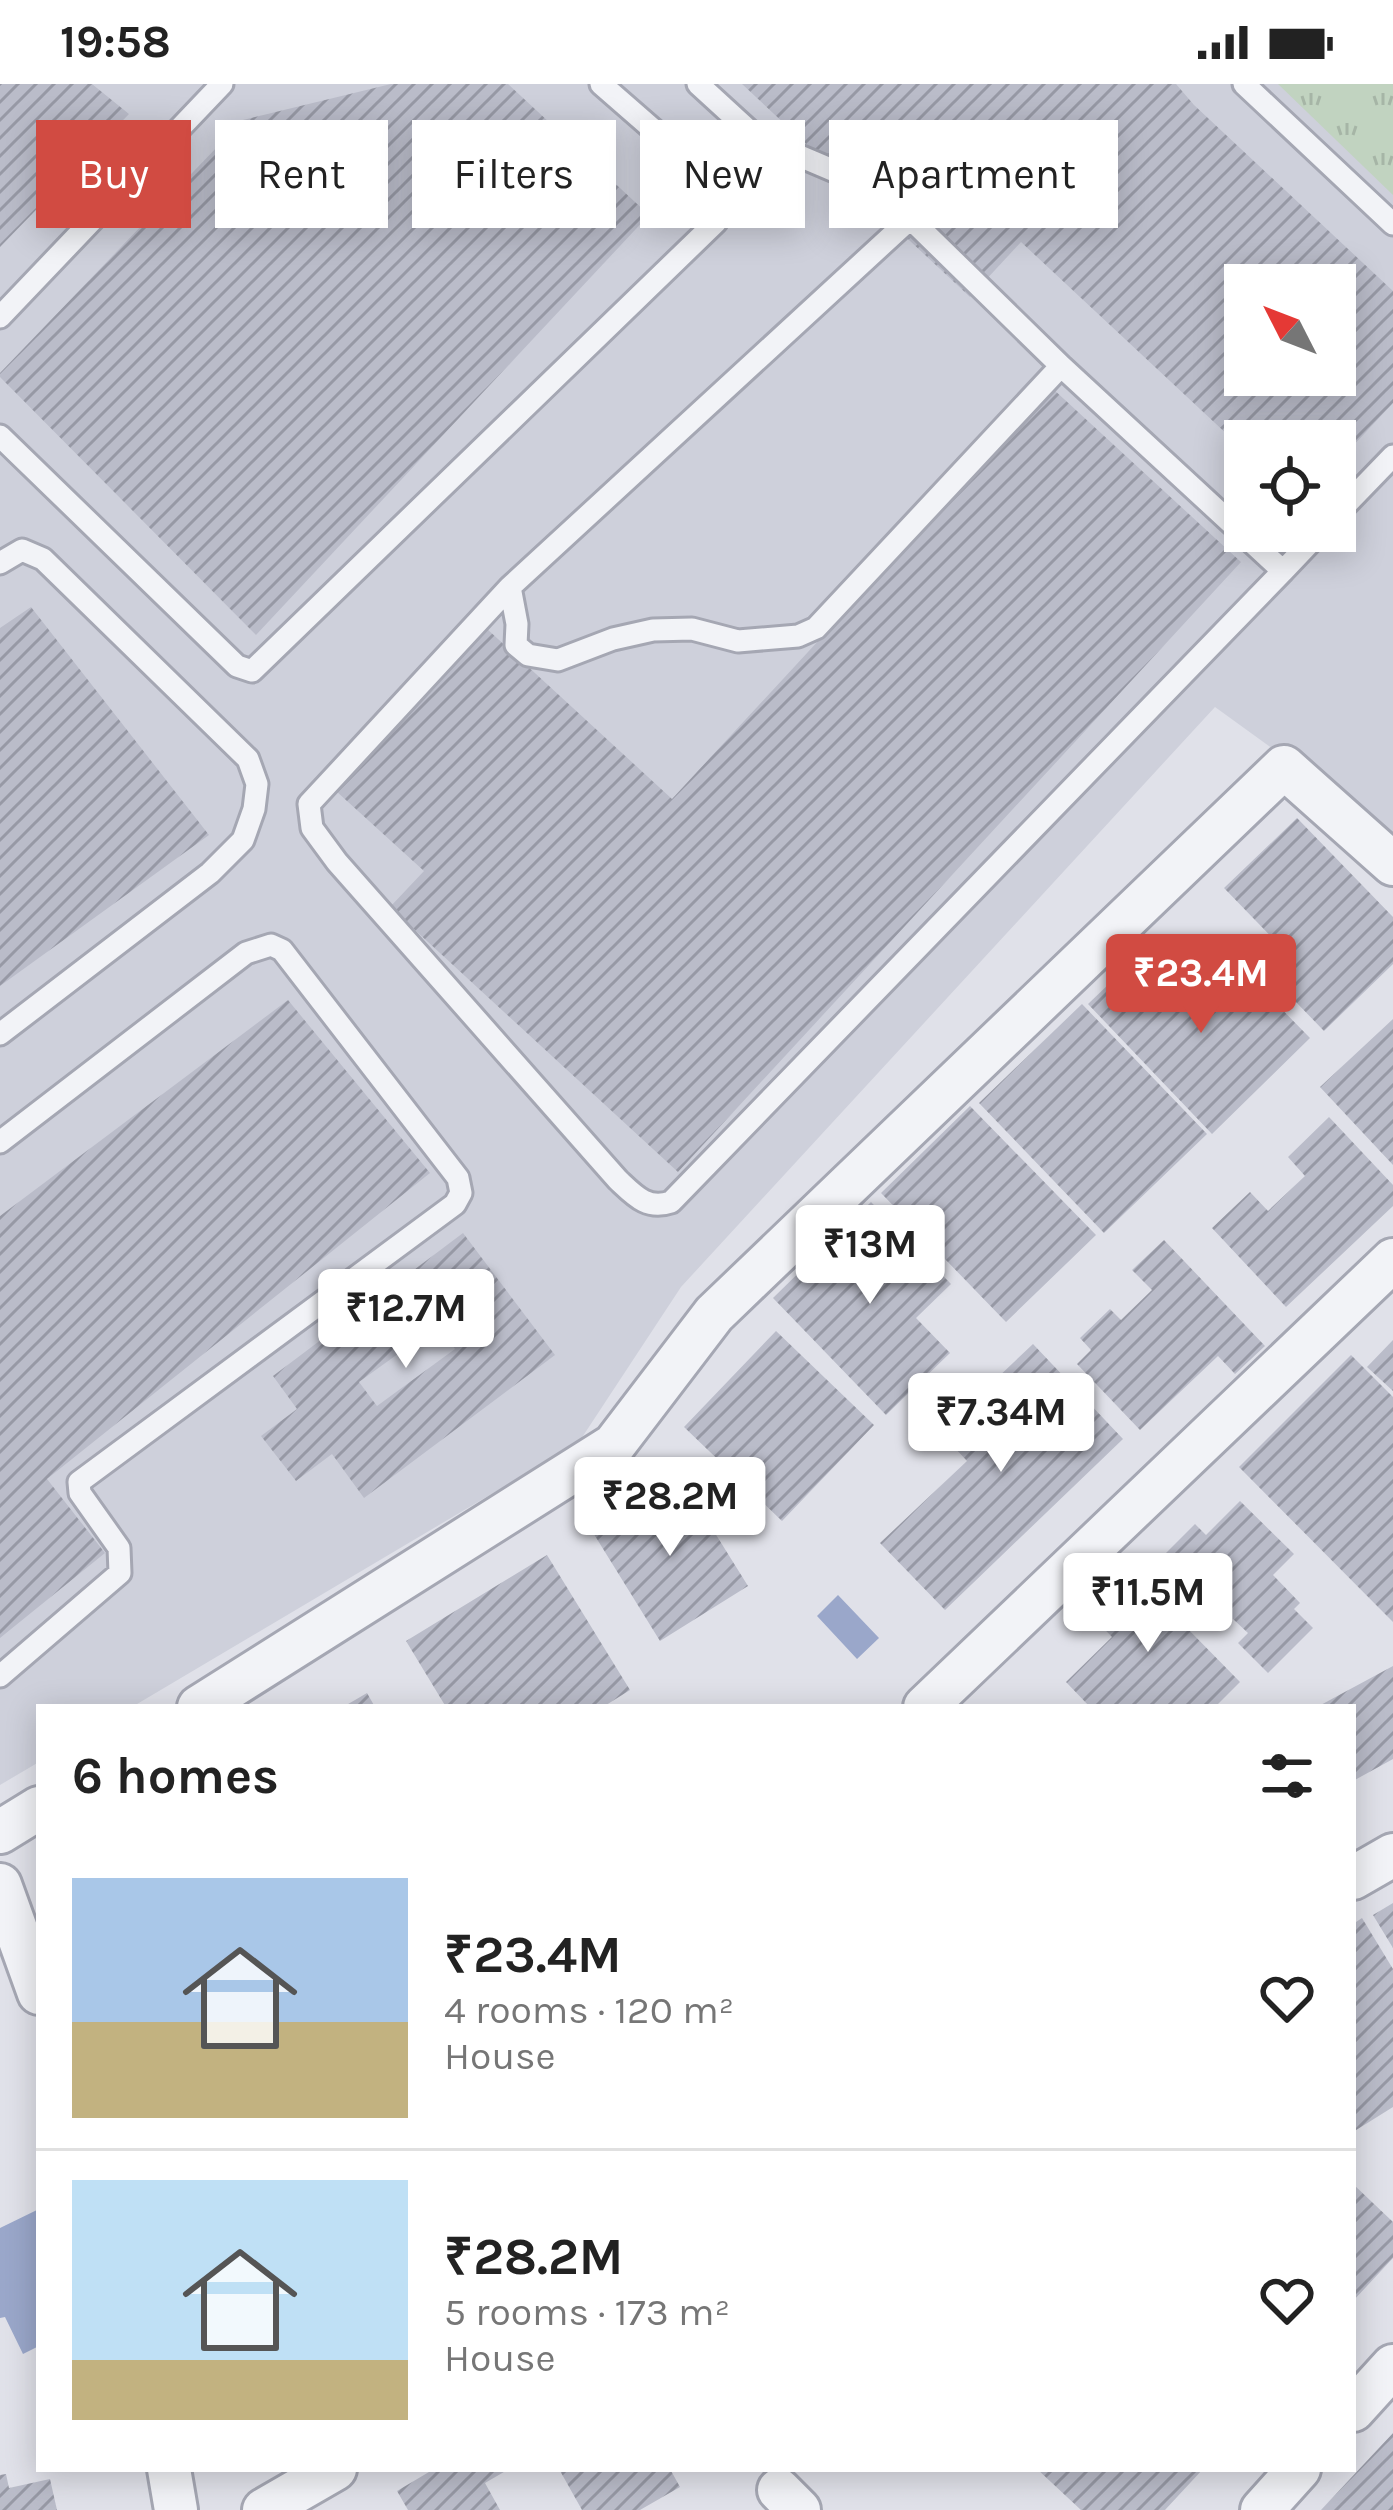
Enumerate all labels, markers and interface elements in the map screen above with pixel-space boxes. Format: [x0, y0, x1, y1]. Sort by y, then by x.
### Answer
text: 19:58 [60, 16, 171, 68]
chip: Buy [36, 120, 191, 228]
chip: Rent [215, 120, 388, 228]
chip: Filters [412, 120, 616, 228]
chip: New [640, 120, 805, 228]
chip: Apartment [829, 120, 1118, 228]
north arrow [1224, 264, 1356, 396]
map controls [1224, 264, 1356, 552]
button: locate [1224, 420, 1356, 552]
pin: ₹23.4M [1103, 934, 1299, 1036]
text: ₹23.4M [1133, 950, 1269, 996]
pin: ₹13M [799, 1205, 941, 1307]
text: ₹13M [823, 1221, 917, 1267]
pin: ₹12.7M [308, 1269, 504, 1371]
text: ₹12.7M [345, 1285, 467, 1331]
pin: ₹7.34M [903, 1373, 1099, 1475]
text: ₹7.34M [935, 1389, 1067, 1435]
pin: ₹28.2M [572, 1457, 768, 1559]
text: ₹28.2M [601, 1473, 739, 1519]
pin: ₹11.5M [1050, 1553, 1246, 1655]
text: ₹11.5M [1090, 1569, 1206, 1615]
icon: filters [1254, 1743, 1320, 1809]
text: 6 homes [72, 1746, 279, 1806]
text: ₹23.4M [444, 1925, 622, 1985]
icon: home [168, 1926, 312, 2070]
icon: heart [1254, 1965, 1320, 2031]
text: 4 rooms · 120 m² [444, 1987, 734, 2033]
text: House [444, 2033, 556, 2079]
text: ₹28.2M [444, 2227, 623, 2287]
icon: home [168, 2228, 312, 2372]
icon: heart [1254, 2267, 1320, 2333]
text: 5 rooms · 173 m² [444, 2289, 730, 2335]
text: House [444, 2335, 556, 2381]

